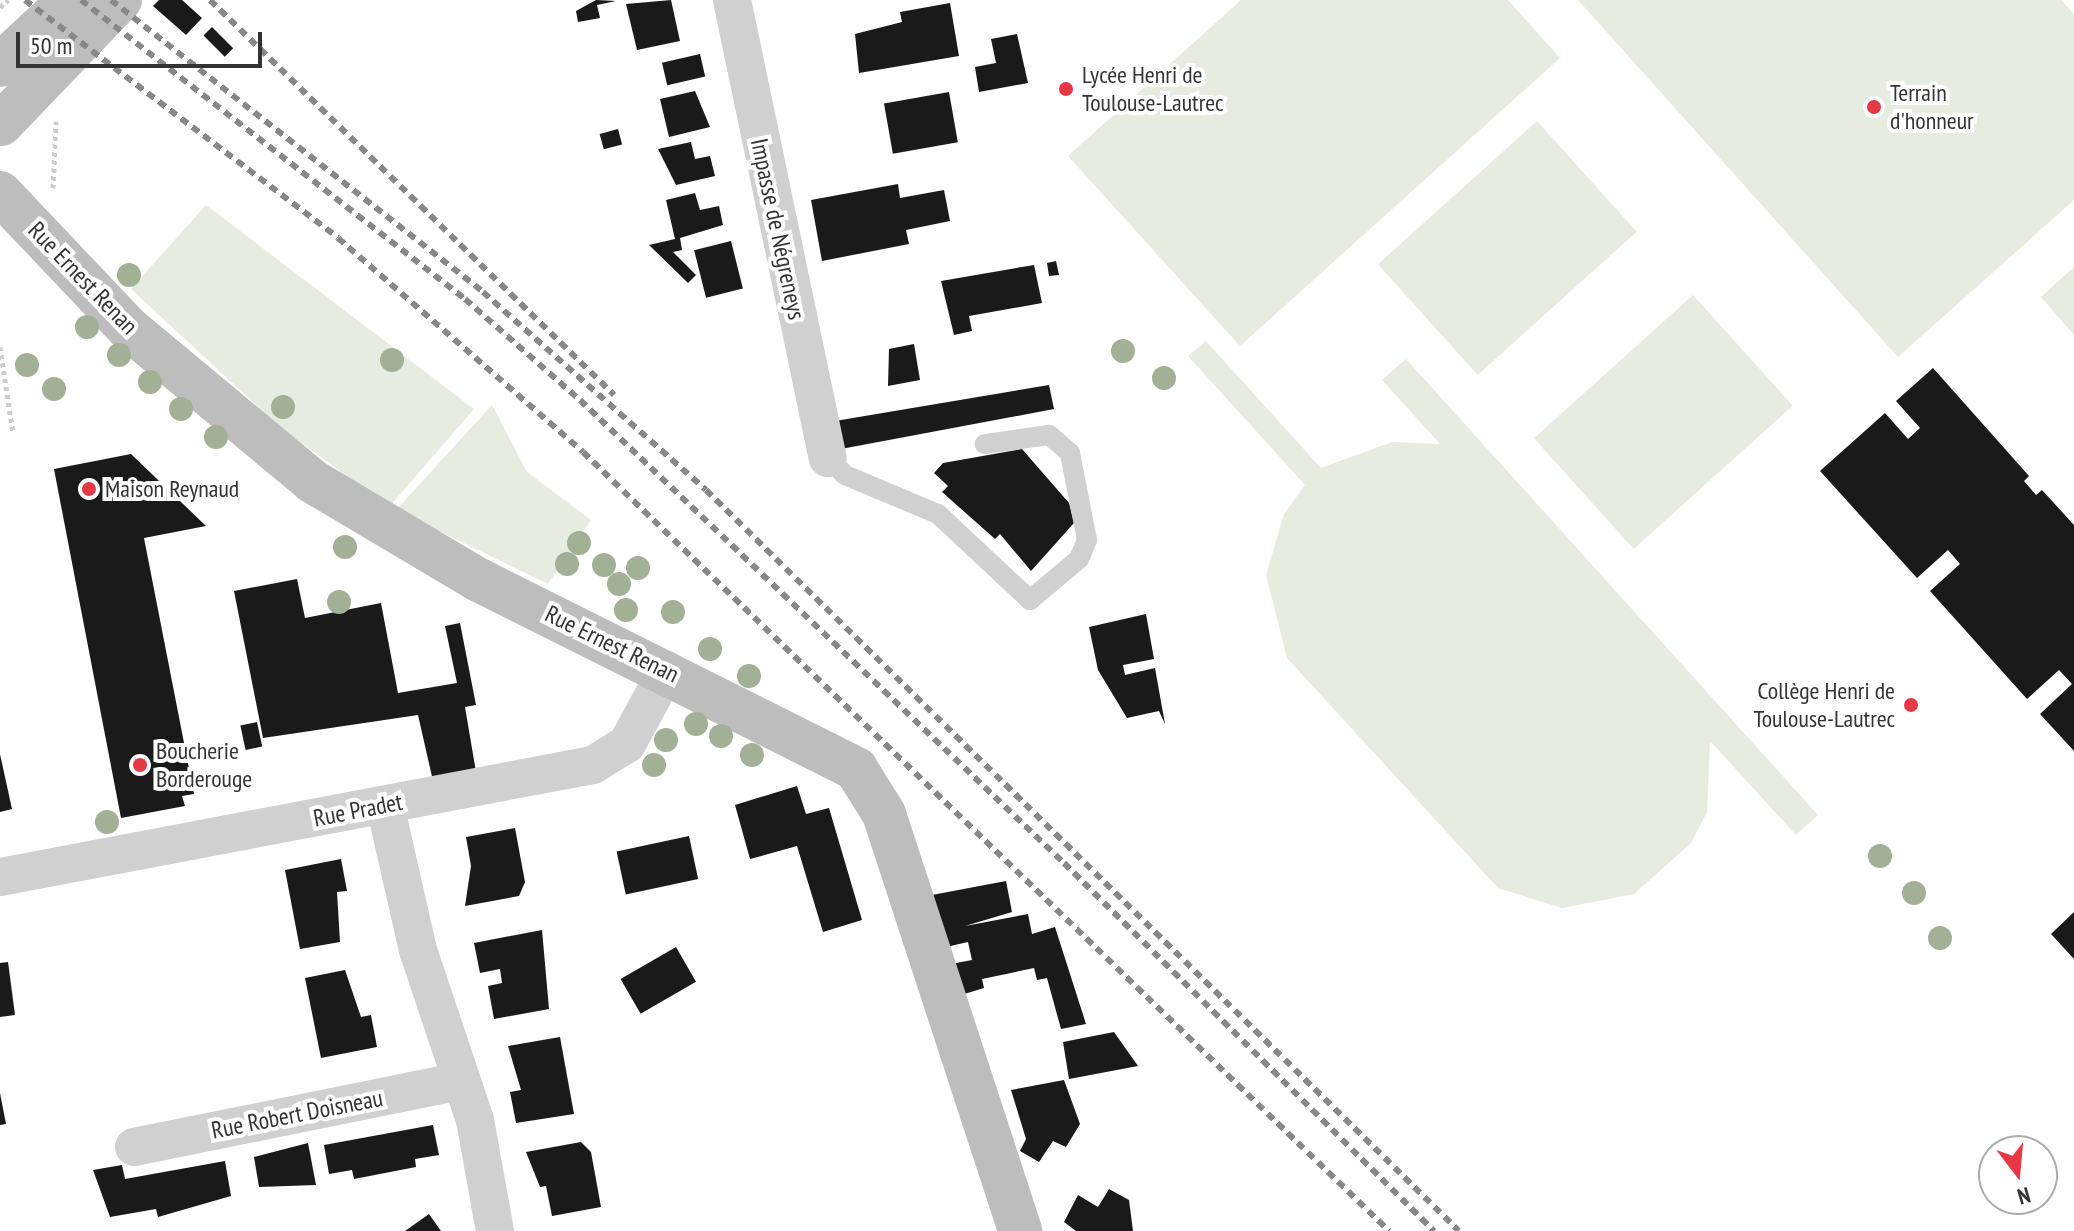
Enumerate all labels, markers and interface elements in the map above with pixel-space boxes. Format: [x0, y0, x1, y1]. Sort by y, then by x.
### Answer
scale bar [20, 16, 266, 66]
text: 50 m [30, 30, 72, 61]
place label: Lycée Henri de Toulouse-Lautrec [1082, 61, 1224, 117]
place label: Terrain d'honneur [1890, 79, 1974, 135]
marker: Lycée Henri de Toulouse-Lautrec [1057, 80, 1075, 98]
marker: Terrain d'honneur [1865, 98, 1883, 116]
street label: Impasse de Négreneys [745, 136, 811, 322]
street label: Rue Ernest Renan [22, 216, 144, 340]
place label: Maison Reynaud [105, 475, 239, 503]
marker: Maison Reynaud [80, 480, 98, 498]
street label: Rue Ernest Renan [540, 599, 684, 689]
place label: Collège Henri de Toulouse-Lautrec [1753, 677, 1895, 733]
marker: Collège Henri de Toulouse-Lautrec [1902, 696, 1920, 714]
place label: Boucherie Borderouge [156, 737, 252, 793]
marker: Boucherie Borderouge [131, 756, 149, 774]
street label: Rue Pradet [311, 787, 405, 833]
street label: Rue Robert Doisneau [209, 1083, 385, 1145]
north arrow [1978, 1135, 2058, 1215]
text: N [2014, 1181, 2034, 1211]

